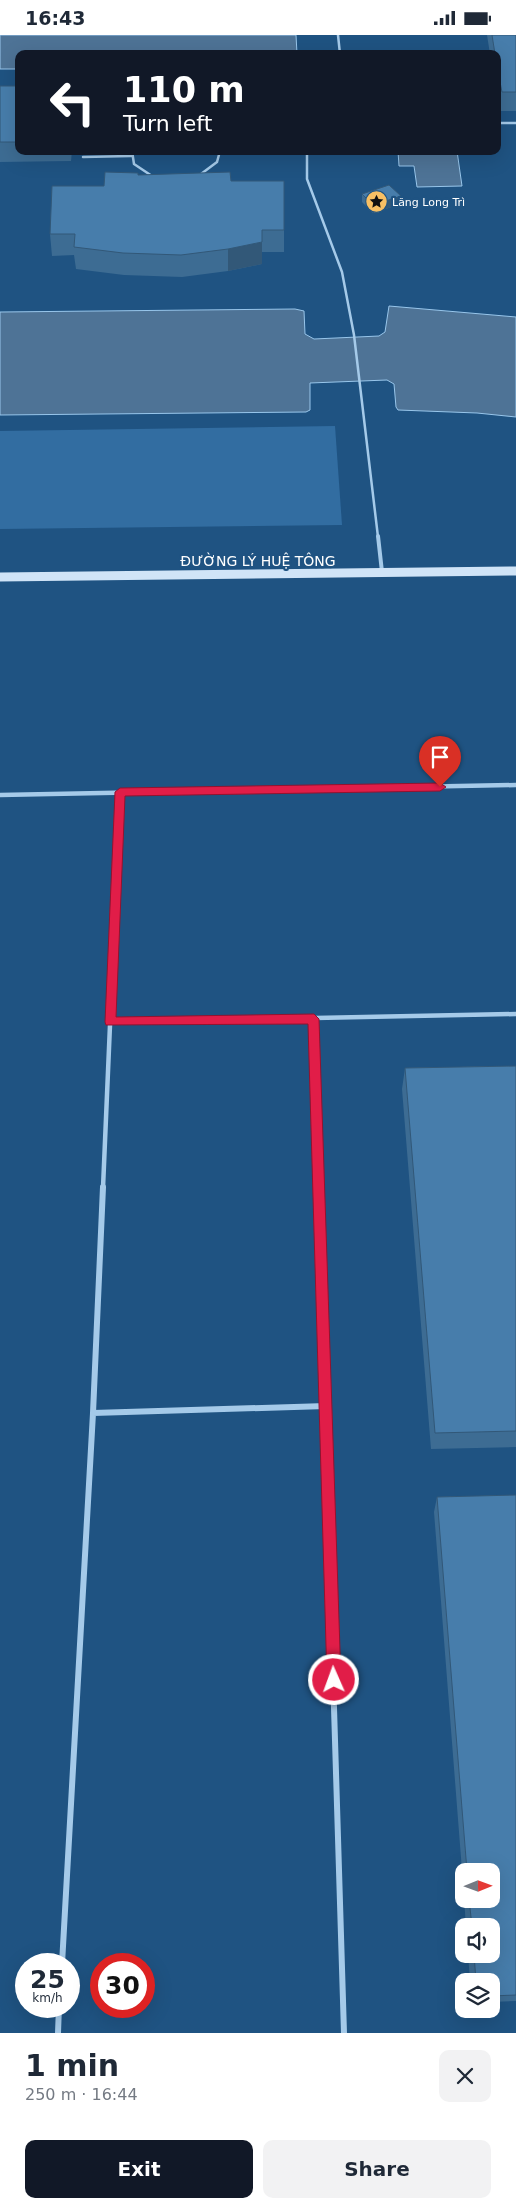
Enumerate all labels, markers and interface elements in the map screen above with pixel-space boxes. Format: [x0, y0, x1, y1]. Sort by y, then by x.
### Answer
text: 16:43 [25, 7, 85, 29]
icon: left [40, 70, 105, 135]
text: 110 m [123, 70, 245, 110]
text: Turn left [123, 111, 212, 136]
place icon: Lăng Long Trì [364, 190, 388, 214]
place label: Lăng Long Trì [392, 196, 465, 209]
street label: ĐƯỜNG LÝ HUỆ TÔNG [180, 552, 336, 569]
pin [419, 736, 461, 787]
icon: arrive [426, 743, 454, 771]
position arrow [307, 1653, 359, 1705]
north arrow [455, 1863, 500, 1907]
map controls [455, 1863, 500, 2018]
button: sound [455, 1918, 500, 1963]
speed limit sign: 30 [90, 1953, 155, 2018]
text: 25 [30, 1965, 65, 1994]
button: layers [455, 1973, 500, 2018]
text: km/h [32, 1991, 63, 2005]
text: 1 min [25, 2048, 119, 2083]
button: close [439, 2050, 491, 2102]
text: 250 m · 16:44 [25, 2085, 138, 2104]
button: Exit [25, 2140, 253, 2198]
button: Share [263, 2140, 491, 2198]

